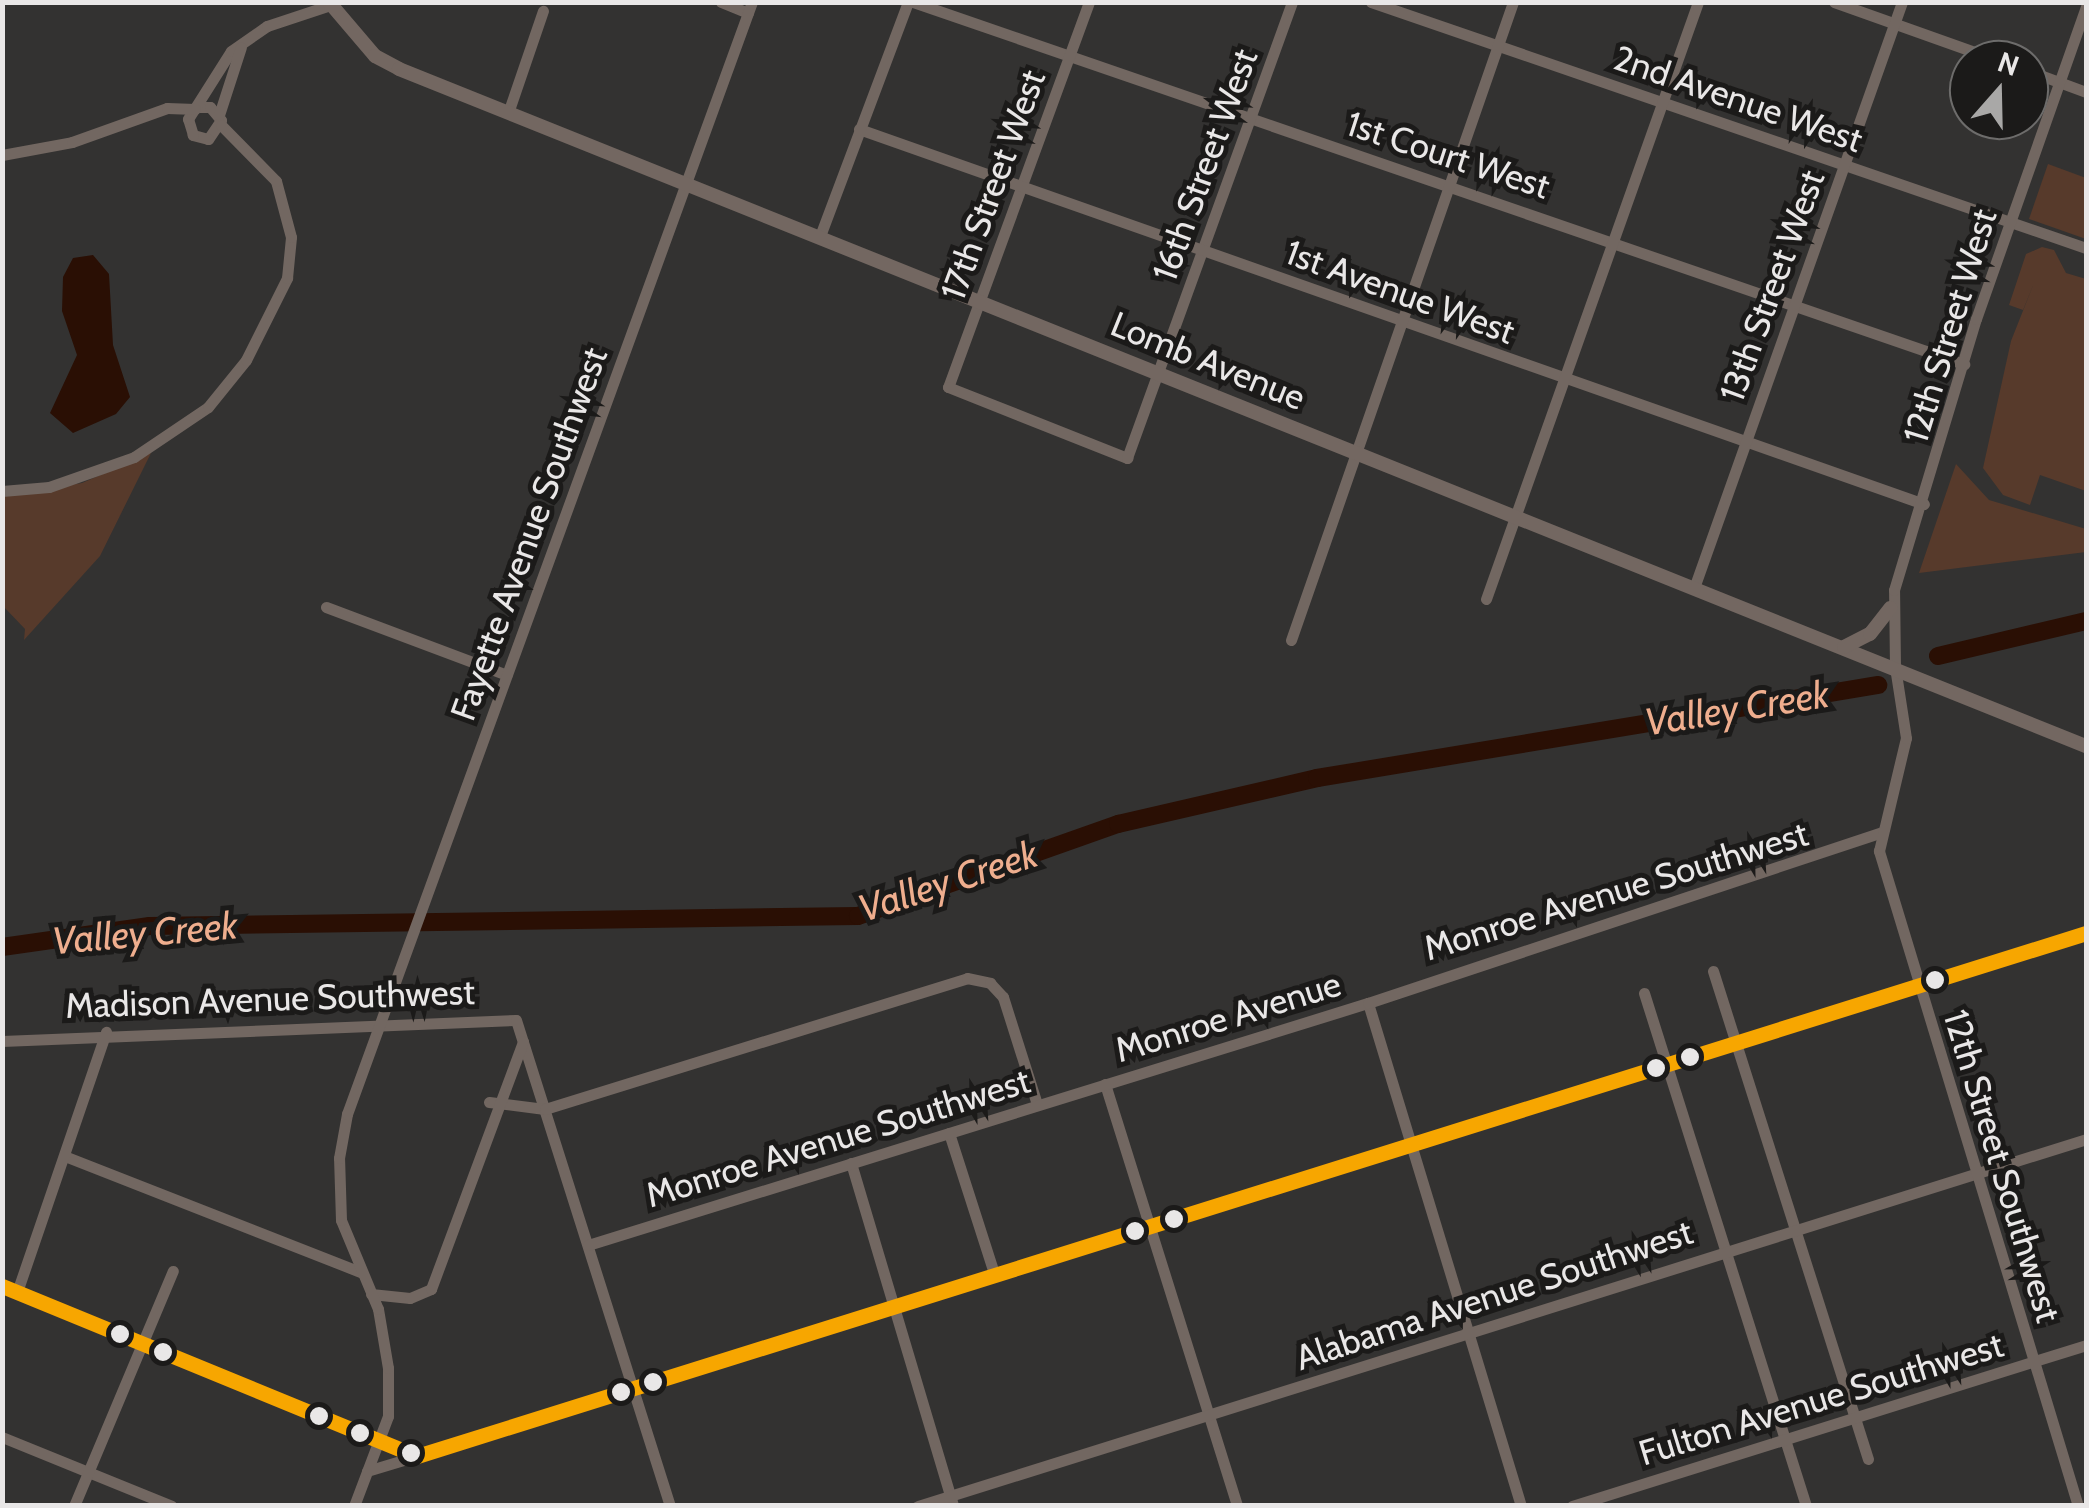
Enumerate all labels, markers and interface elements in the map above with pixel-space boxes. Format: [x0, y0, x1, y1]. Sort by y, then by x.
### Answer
street label: 2nd Avenue West [1608, 37, 1868, 161]
north arrow [1949, 40, 2049, 140]
street label: 16th Street West [1144, 43, 1266, 287]
text: N [1993, 44, 2024, 83]
street label: 17th Street West [932, 64, 1054, 306]
street label: 1st Court West [1341, 102, 1555, 208]
street label: 13th Street West [1711, 165, 1833, 407]
street label: 12th Street West [1895, 204, 2005, 448]
street label: 1st Avenue West [1280, 231, 1520, 353]
street label: Lomb Avenue [1105, 303, 1311, 419]
street label: Fayette Avenue Southwest [442, 342, 616, 726]
water label: Valley Creek [1642, 671, 1832, 745]
street label: Monroe Avenue Southwest [1419, 813, 1813, 969]
water label: Valley Creek [853, 831, 1043, 931]
water label: Valley Creek [51, 902, 239, 964]
street label: Monroe Avenue [1110, 963, 1346, 1071]
unlabelled marker [1925, 970, 1945, 990]
street label: Madison Avenue Southwest [64, 971, 476, 1027]
street label: 12th Street Southwest [1935, 1005, 2069, 1327]
unlabelled marker [1680, 1047, 1700, 1067]
unlabelled marker [1646, 1058, 1666, 1078]
street label: Monroe Avenue Southwest [641, 1060, 1035, 1216]
unlabelled marker [1164, 1209, 1184, 1229]
street label: Alabama Avenue Southwest [1290, 1211, 1698, 1379]
unlabelled marker [1125, 1221, 1145, 1241]
unlabelled marker [110, 1324, 130, 1344]
street label: Fulton Avenue Southwest [1634, 1324, 2008, 1474]
unlabelled marker [153, 1342, 173, 1362]
unlabelled marker [643, 1372, 663, 1392]
unlabelled marker [611, 1382, 631, 1402]
unlabelled marker [309, 1406, 329, 1426]
unlabelled marker [350, 1423, 370, 1443]
unlabelled marker [401, 1443, 421, 1463]

